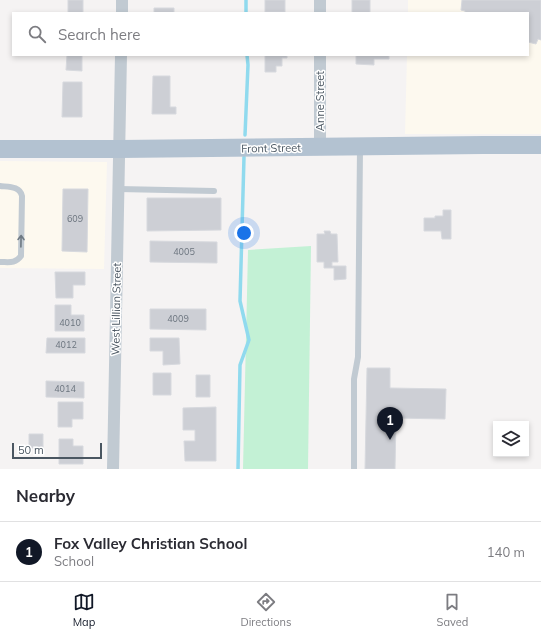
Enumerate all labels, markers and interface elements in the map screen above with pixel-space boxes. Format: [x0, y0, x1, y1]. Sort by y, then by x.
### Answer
search box [12, 12, 529, 56]
icon: search [26, 23, 48, 45]
text: Search here [58, 25, 140, 44]
street label: Anne Street [313, 71, 327, 131]
street label: Front Street [241, 140, 301, 156]
house number: 609 [67, 213, 83, 224]
your location [234, 223, 254, 243]
one-way arrow [18, 235, 25, 248]
house number: 4005 [173, 246, 195, 257]
street label: West Lillian Street [108, 262, 124, 355]
house number: 4009 [167, 313, 189, 324]
house number: 4010 [59, 317, 81, 328]
house number: 4012 [55, 339, 77, 350]
house number: 4014 [54, 383, 76, 394]
pin: 1 [377, 407, 403, 440]
map controls [493, 421, 529, 457]
button: layers [493, 421, 529, 457]
scale bar [12, 441, 102, 460]
text: 50 m [18, 443, 44, 457]
text: Nearby [16, 485, 75, 506]
text: Fox Valley Christian School [54, 534, 247, 553]
text: 1 [25, 544, 33, 560]
text: 140 m [487, 544, 525, 560]
text: School [54, 553, 94, 569]
tab: Map [73, 591, 95, 629]
tab: Directions [241, 591, 291, 629]
tab: Saved [437, 591, 468, 629]

